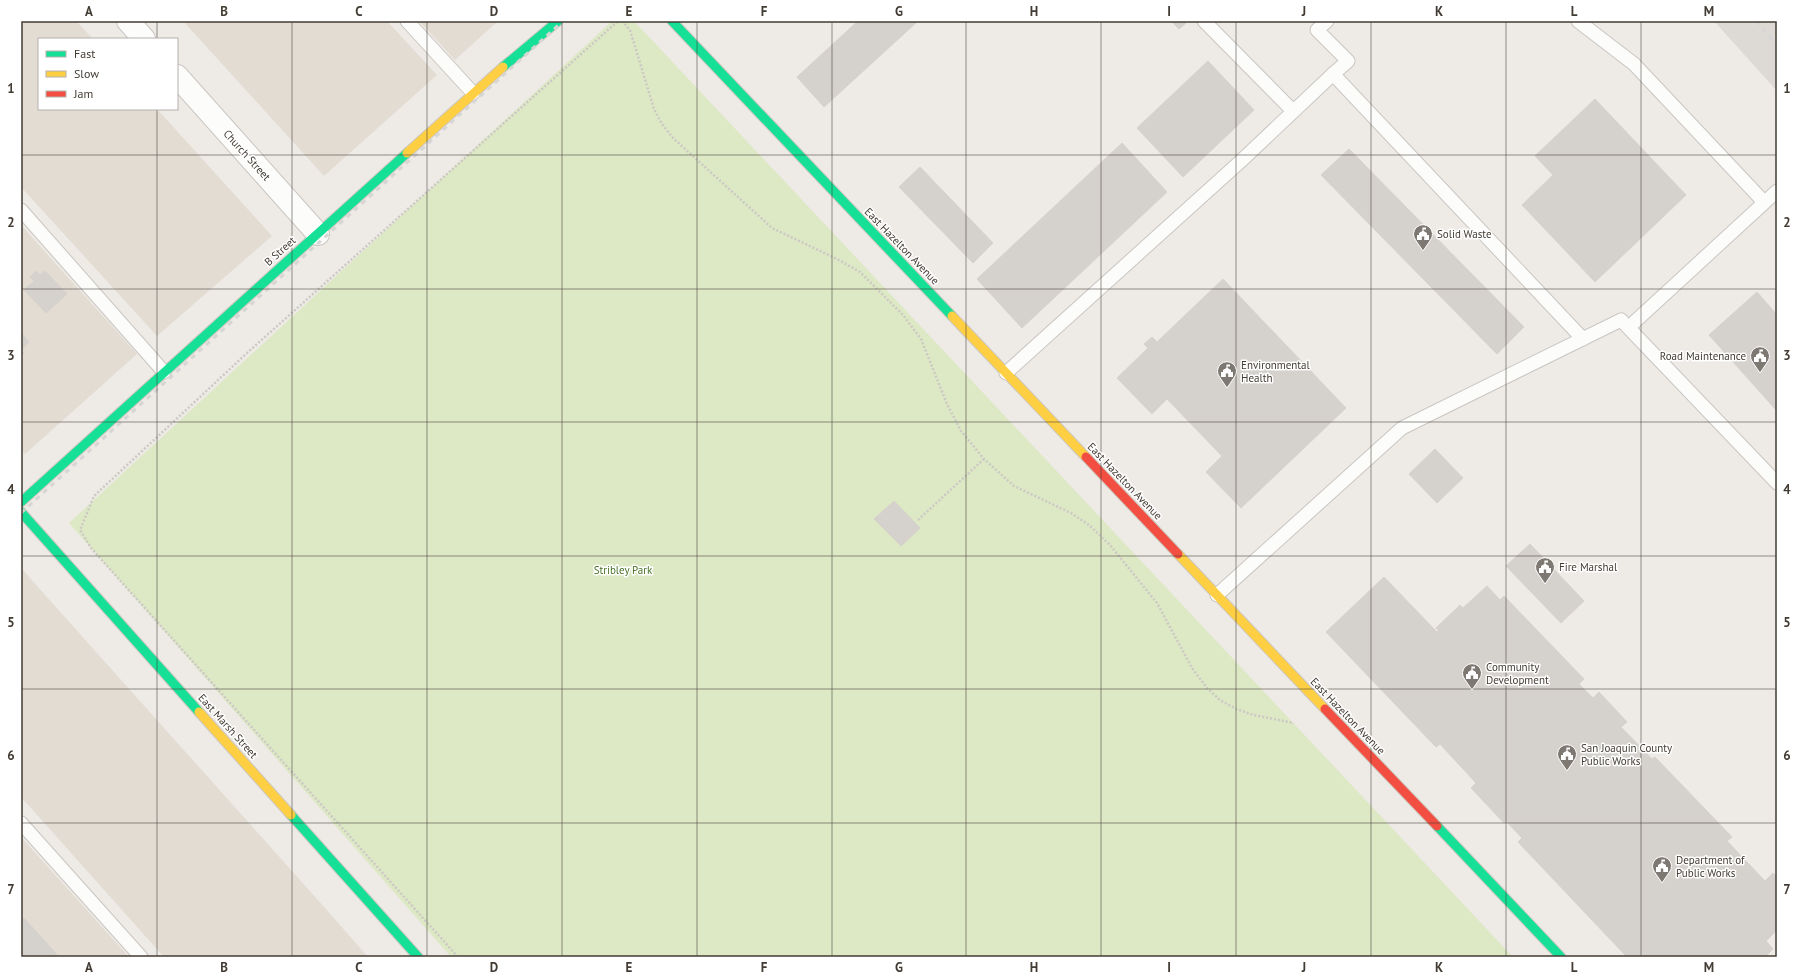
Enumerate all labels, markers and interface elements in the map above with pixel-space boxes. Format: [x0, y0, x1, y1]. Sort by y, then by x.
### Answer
text: A [85, 3, 93, 20]
text: B [220, 3, 228, 20]
text: C [355, 3, 363, 20]
text: D [490, 3, 498, 20]
text: E [626, 3, 633, 20]
text: F [761, 3, 768, 20]
text: G [895, 3, 903, 20]
text: H [1030, 3, 1038, 20]
text: I [1167, 3, 1171, 20]
text: J [1301, 3, 1306, 20]
text: K [1435, 3, 1443, 20]
text: L [1571, 3, 1578, 20]
text: M [1704, 3, 1714, 20]
legend [38, 38, 178, 110]
text: Fast [74, 46, 95, 61]
text: Slow [74, 66, 99, 81]
text: 1 [7, 80, 15, 97]
text: 1 [1783, 80, 1791, 97]
text: Jam [73, 86, 93, 101]
street label: Church Street [220, 127, 274, 184]
street label: East Hazelton Avenue [862, 205, 943, 288]
text: 2 [7, 214, 15, 231]
text: 2 [1783, 214, 1791, 231]
public building icon: Solid Waste [1412, 223, 1434, 251]
place label: Solid Waste [1437, 227, 1492, 241]
street label: B Street [261, 233, 299, 269]
public building icon: Road Maintenance [1749, 345, 1771, 373]
text: 3 [7, 347, 15, 364]
text: 3 [1783, 347, 1791, 364]
place label: Road Maintenance [1660, 349, 1746, 363]
place label: Environmental Health [1241, 358, 1311, 385]
public building icon: Environmental Health [1216, 360, 1238, 388]
street label: East Hazelton Avenue [1085, 440, 1166, 523]
text: 4 [7, 481, 15, 498]
text: 4 [1783, 481, 1791, 498]
public building icon: Fire Marshal [1534, 556, 1556, 584]
place label: Fire Marshal [1559, 560, 1618, 574]
park label: Stribley Park [594, 563, 653, 577]
text: 5 [7, 614, 15, 631]
text: 5 [1783, 614, 1791, 631]
place label: Community Development [1486, 660, 1549, 687]
public building icon: Community Development [1461, 662, 1483, 690]
street label: East Hazelton Avenue [1308, 675, 1389, 758]
street label: East Marsh Street [195, 691, 261, 761]
place label: San Joaquin County Public Works [1581, 741, 1673, 768]
public building icon: San Joaquin County Public Works [1556, 743, 1578, 771]
text: 6 [7, 747, 15, 764]
text: 6 [1783, 747, 1791, 764]
place label: Department of Public Works [1676, 853, 1745, 880]
public building icon: Department of Public Works [1651, 855, 1673, 883]
text: 7 [7, 881, 15, 898]
text: 7 [1783, 881, 1791, 898]
text: A [85, 959, 93, 976]
text: B [220, 959, 228, 976]
text: C [355, 959, 363, 976]
text: D [490, 959, 498, 976]
text: E [626, 959, 633, 976]
text: F [761, 959, 768, 976]
text: G [895, 959, 903, 976]
text: H [1030, 959, 1038, 976]
text: I [1167, 959, 1171, 976]
text: J [1301, 959, 1306, 976]
text: K [1435, 959, 1443, 976]
text: L [1571, 959, 1578, 976]
text: M [1704, 959, 1714, 976]

